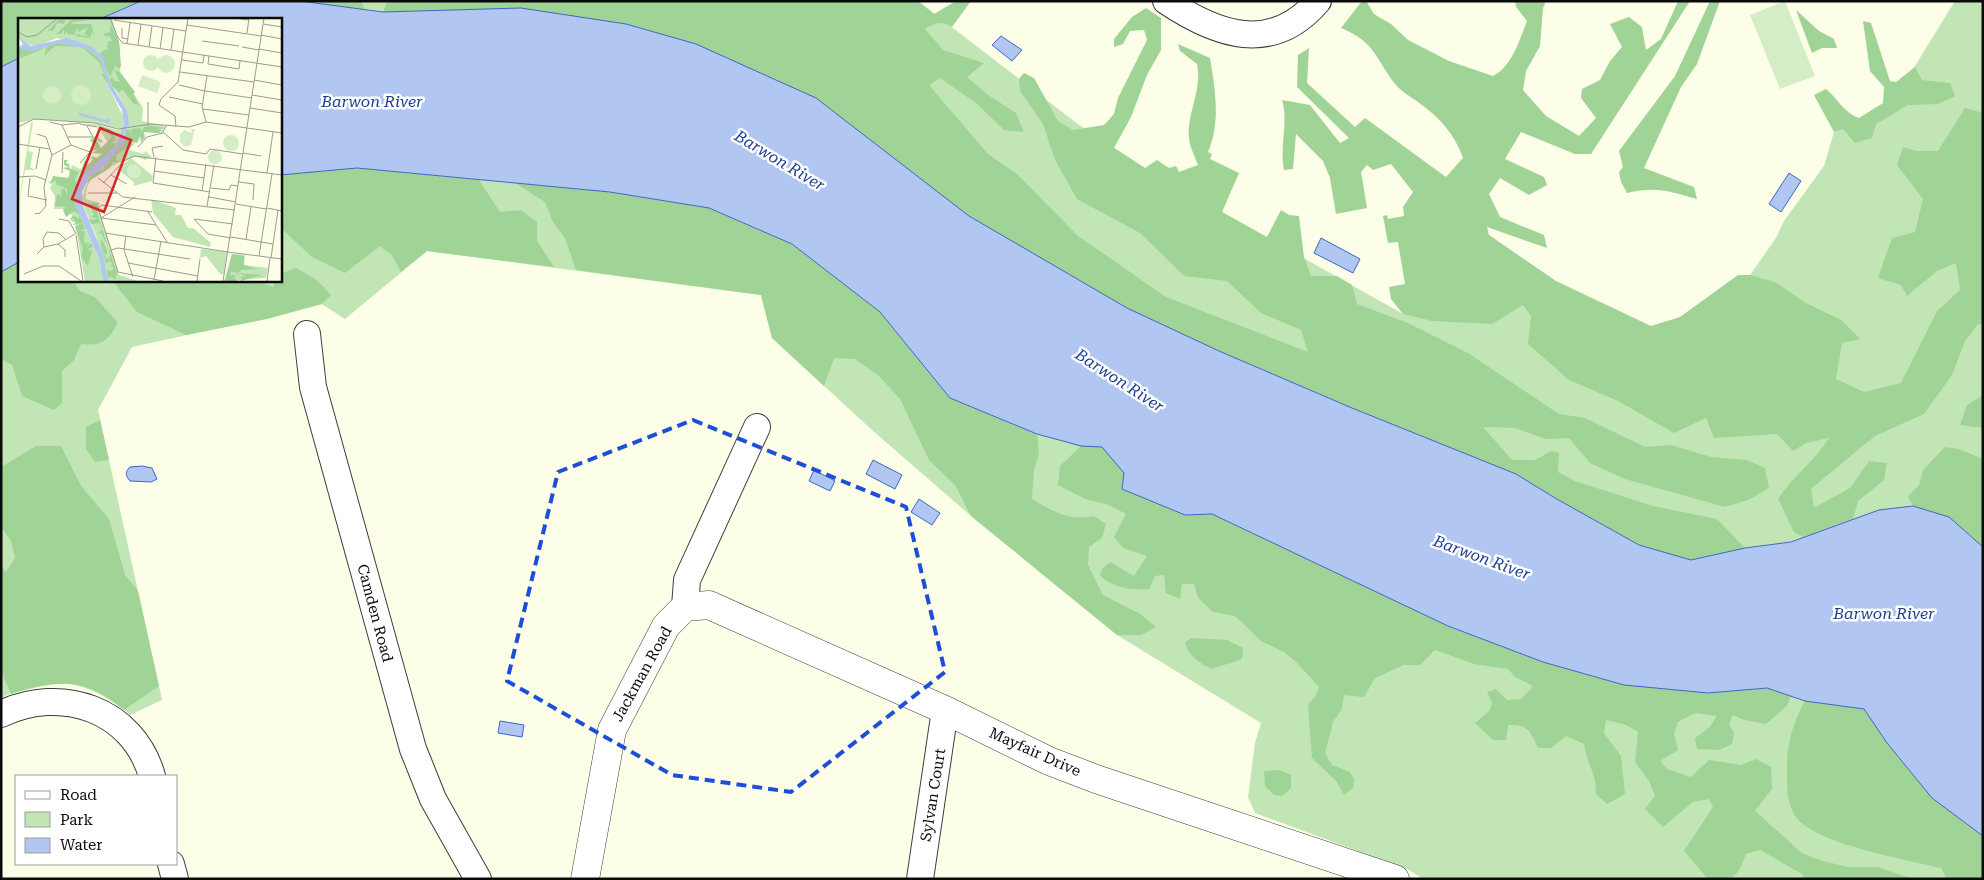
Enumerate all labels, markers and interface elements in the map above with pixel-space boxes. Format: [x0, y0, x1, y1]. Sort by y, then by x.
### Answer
inset map [18, 18, 281, 281]
water label: Barwon River [320, 92, 423, 111]
water label: Barwon River [730, 126, 828, 195]
water label: Barwon River [1071, 344, 1168, 416]
water label: Barwon River [1430, 531, 1533, 584]
street label: Camden Road [353, 562, 397, 664]
water label: Barwon River [1832, 604, 1935, 623]
street label: Jackman Road [608, 623, 676, 725]
street label: Mayfair Drive [986, 724, 1084, 780]
street label: Sylvan Court [917, 747, 949, 843]
legend [15, 775, 178, 865]
text: Road [60, 786, 97, 804]
text: Park [60, 811, 94, 829]
text: Water [60, 836, 102, 854]

